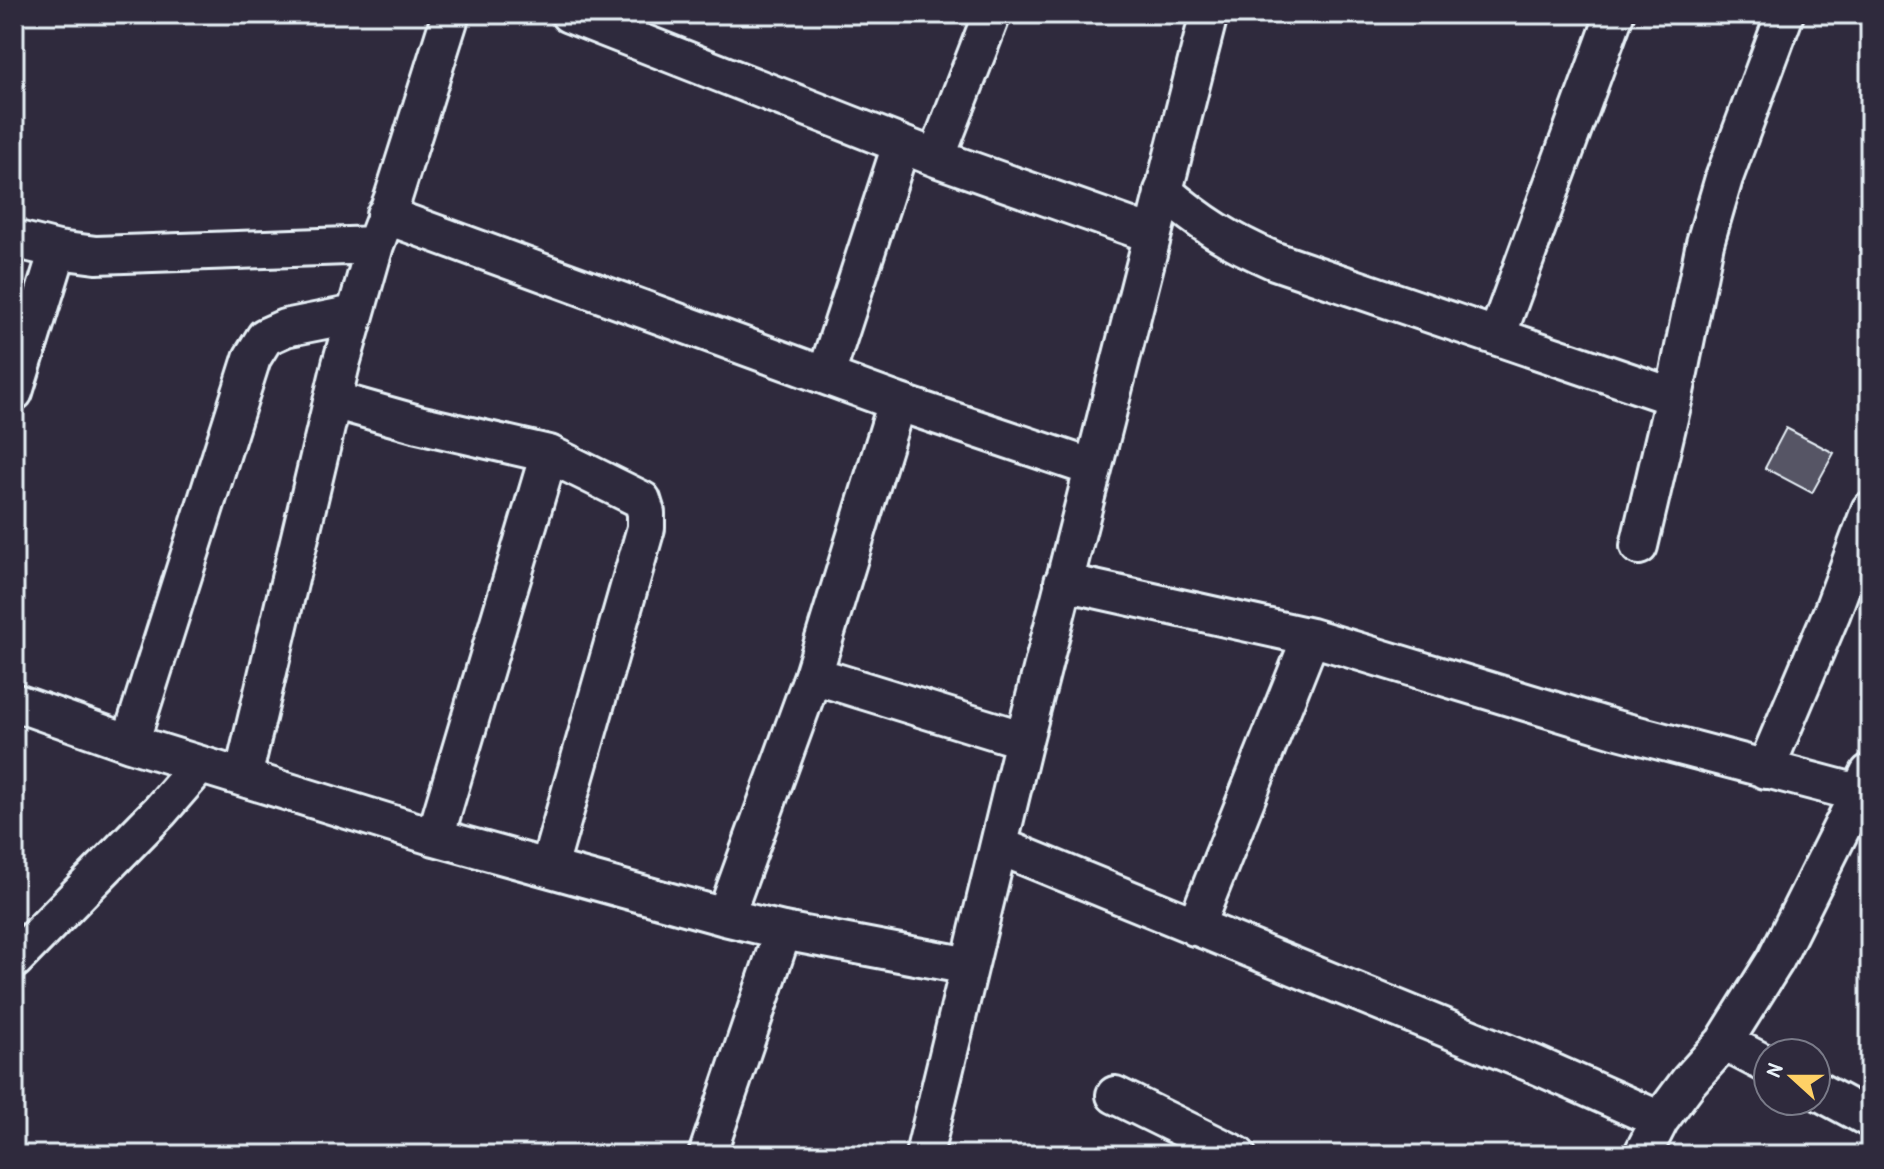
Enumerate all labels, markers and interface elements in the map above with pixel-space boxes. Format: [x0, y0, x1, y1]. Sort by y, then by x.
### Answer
north arrow [1752, 1037, 1832, 1117]
text: N [1757, 1059, 1790, 1081]

